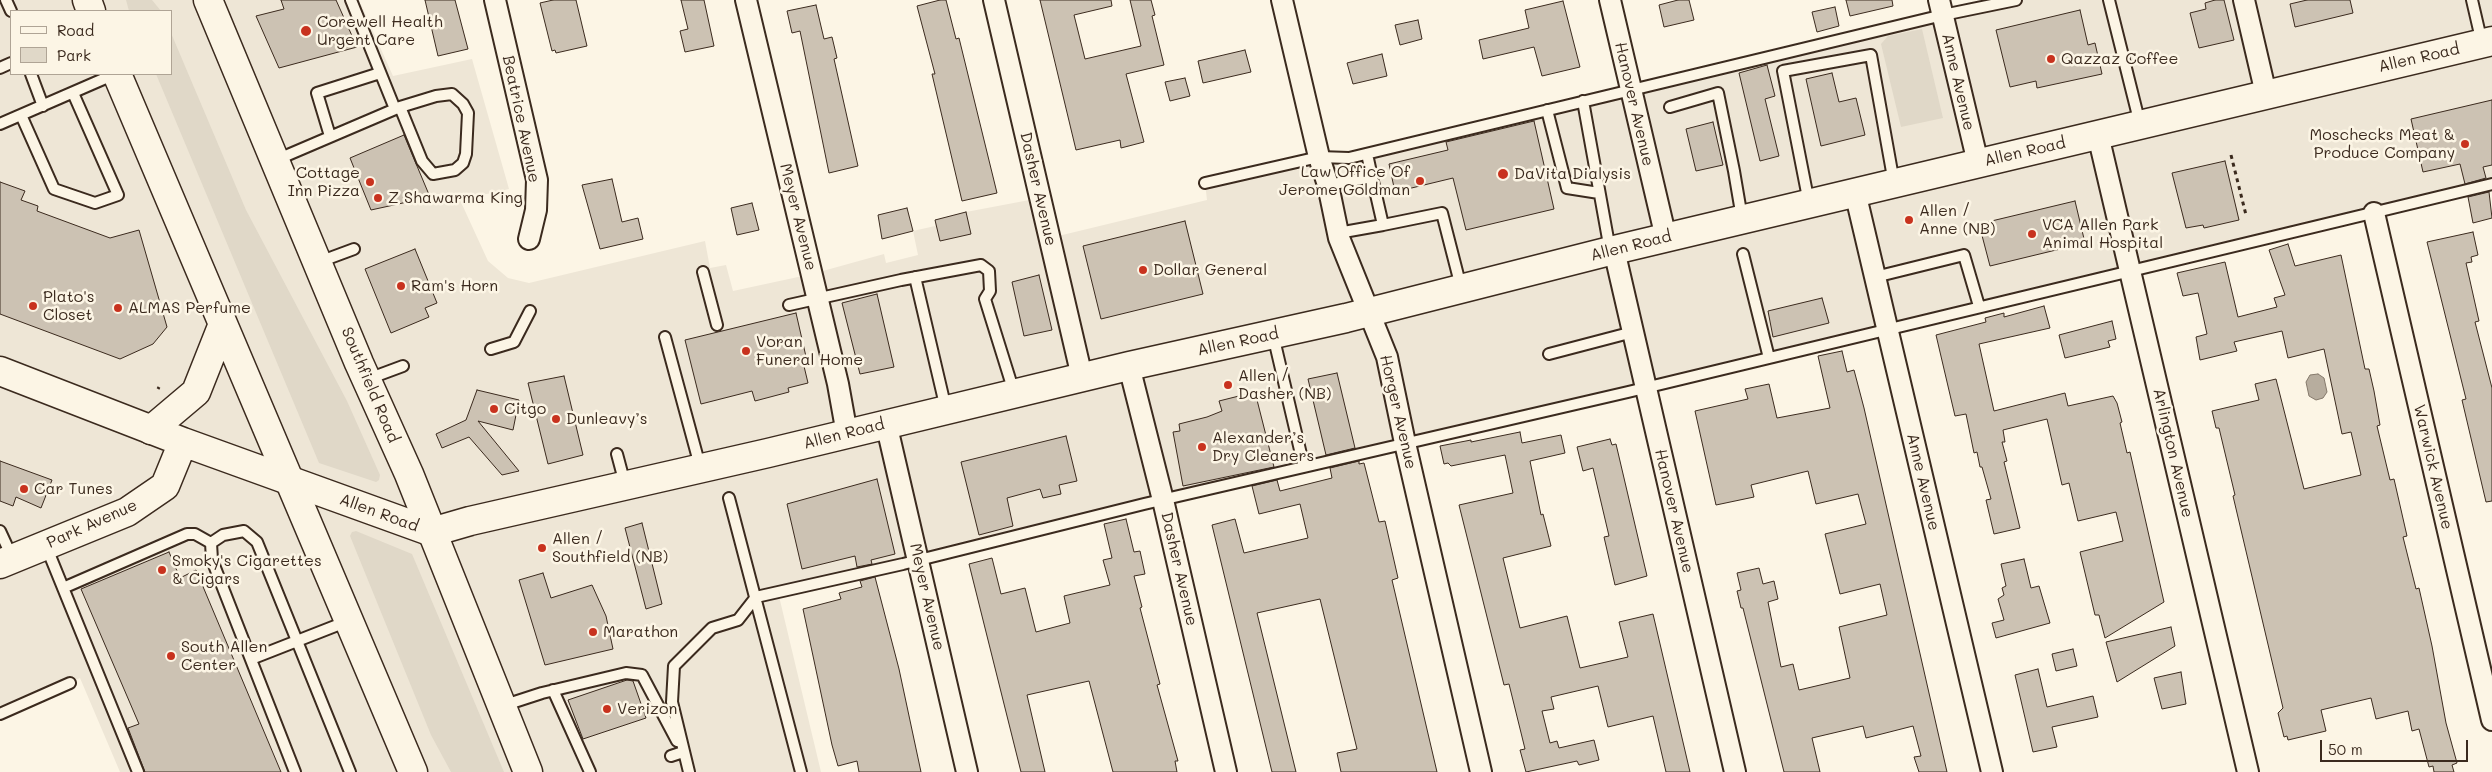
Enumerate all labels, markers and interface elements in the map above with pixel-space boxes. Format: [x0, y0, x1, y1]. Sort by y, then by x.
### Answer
legend [10, 10, 172, 75]
place label: Corewell Health Urgent Care [317, 12, 443, 50]
text: Road [57, 20, 94, 40]
marker: Corewell Health Urgent Care [299, 24, 313, 38]
street label: Anne Avenue [1937, 32, 1979, 132]
street label: Allen Road [2376, 39, 2462, 77]
street label: Hanover Avenue [1610, 40, 1658, 168]
text: Park [57, 45, 91, 65]
place label: Qazzaz Coffee [2061, 49, 2178, 69]
marker: Qazzaz Coffee [2045, 53, 2057, 65]
street label: Beatrice Avenue [498, 54, 544, 184]
place label: Moschecks Meat & Produce Company [2310, 125, 2455, 163]
street label: Dasher Avenue [1016, 130, 1060, 248]
street label: Allen Road [1982, 133, 2068, 171]
marker: Moschecks Meat & Produce Company [2459, 138, 2471, 150]
street label: Meyer Avenue [775, 162, 821, 272]
place label: Law Office Of Jerome Goldman [1279, 162, 1410, 200]
place label: Cottage Inn Pizza [288, 163, 360, 201]
place label: DaVita Dialysis [1514, 164, 1631, 184]
marker: DaVita Dialysis [1496, 167, 1510, 181]
marker: Law Office Of Jerome Goldman [1414, 175, 1426, 187]
marker: Cottage Inn Pizza [364, 176, 376, 188]
place label: Z Shawarma King [388, 188, 523, 208]
marker: Z Shawarma King [372, 192, 384, 204]
place label: Allen / Anne (NB) [1919, 201, 1995, 239]
marker: Allen / Anne (NB) [1903, 214, 1915, 226]
place label: VCA Allen Park Animal Hospital [2042, 215, 2163, 253]
street label: Allen Road [1588, 227, 1674, 265]
marker: VCA Allen Park Animal Hospital [2026, 228, 2038, 240]
place label: Dollar General [1153, 260, 1267, 280]
marker: Dollar General [1137, 264, 1149, 276]
place label: Ram's Horn [411, 276, 498, 296]
marker: Ram's Horn [395, 280, 407, 292]
place label: Plato's Closet [43, 287, 95, 325]
place label: ALMAS Perfume [128, 298, 251, 318]
marker: Plato's Closet [27, 300, 39, 312]
marker: ALMAS Perfume [112, 302, 124, 314]
street label: Southfield Road [337, 324, 403, 446]
street label: Allen Road [1195, 324, 1281, 360]
place label: Voran Funeral Home [756, 332, 863, 370]
marker: Voran Funeral Home [740, 345, 752, 357]
street label: Horger Avenue [1376, 353, 1420, 471]
place label: Allen / Dasher (NB) [1238, 366, 1331, 404]
marker: Allen / Dasher (NB) [1222, 379, 1234, 391]
street label: Arlington Avenue [2149, 387, 2197, 519]
place label: Citgo [504, 399, 546, 419]
marker: Citgo [488, 403, 500, 415]
street label: Warwick Avenue [2409, 403, 2457, 531]
place label: Dunleavy’s [566, 409, 647, 429]
marker: Dunleavy’s [550, 413, 562, 425]
street label: Allen Road [801, 415, 887, 453]
place label: Alexander’s Dry Cleaners [1212, 428, 1314, 466]
street label: Anne Avenue [1902, 432, 1944, 532]
marker: Alexander’s Dry Cleaners [1196, 441, 1208, 453]
street label: Hanover Avenue [1650, 447, 1698, 575]
place label: Car Tunes [34, 479, 113, 499]
marker: Car Tunes [18, 483, 30, 495]
street label: Allen Road [337, 490, 421, 536]
street label: Park Avenue [44, 496, 140, 552]
street label: Dasher Avenue [1157, 510, 1201, 628]
place label: Allen / Southfield (NB) [552, 529, 668, 567]
marker: Allen / Southfield (NB) [536, 542, 548, 554]
street label: Meyer Avenue [905, 542, 949, 652]
place label: Smoky's Cigarettes & Cigars [172, 551, 322, 589]
marker: Smoky's Cigarettes & Cigars [156, 564, 168, 576]
place label: Marathon [603, 622, 678, 642]
marker: Marathon [587, 626, 599, 638]
place label: South Allen Center [181, 637, 267, 675]
marker: South Allen Center [165, 650, 177, 662]
place label: Verizon [617, 699, 677, 719]
marker: Verizon [601, 703, 613, 715]
scale bar [2322, 730, 2470, 762]
text: 50 m [2328, 739, 2363, 759]

